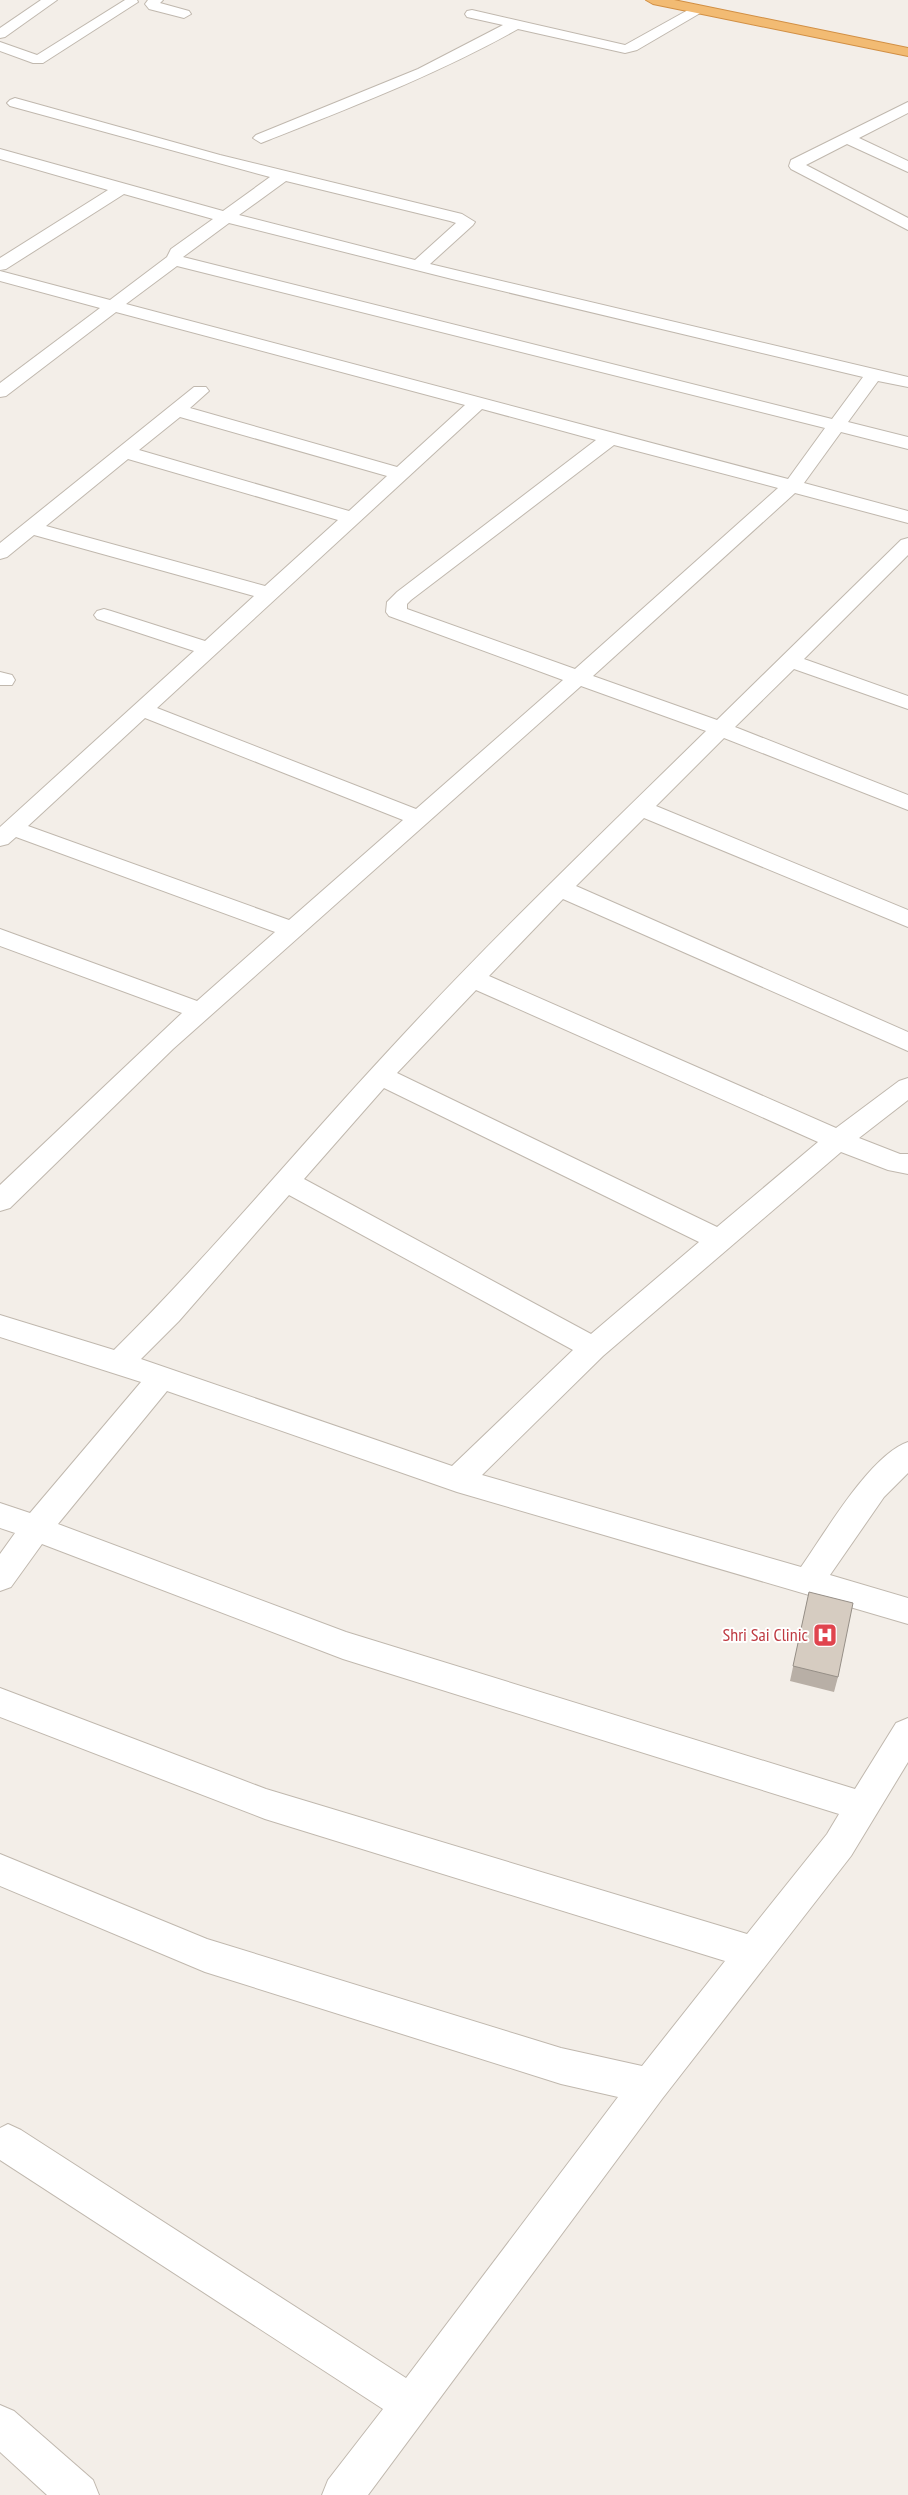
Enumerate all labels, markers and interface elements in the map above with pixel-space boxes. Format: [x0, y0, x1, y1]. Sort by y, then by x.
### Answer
hospital icon: Shri Sai Clinic [812, 1622, 838, 1648]
place label: Shri Sai Clinic [723, 1623, 809, 1646]

